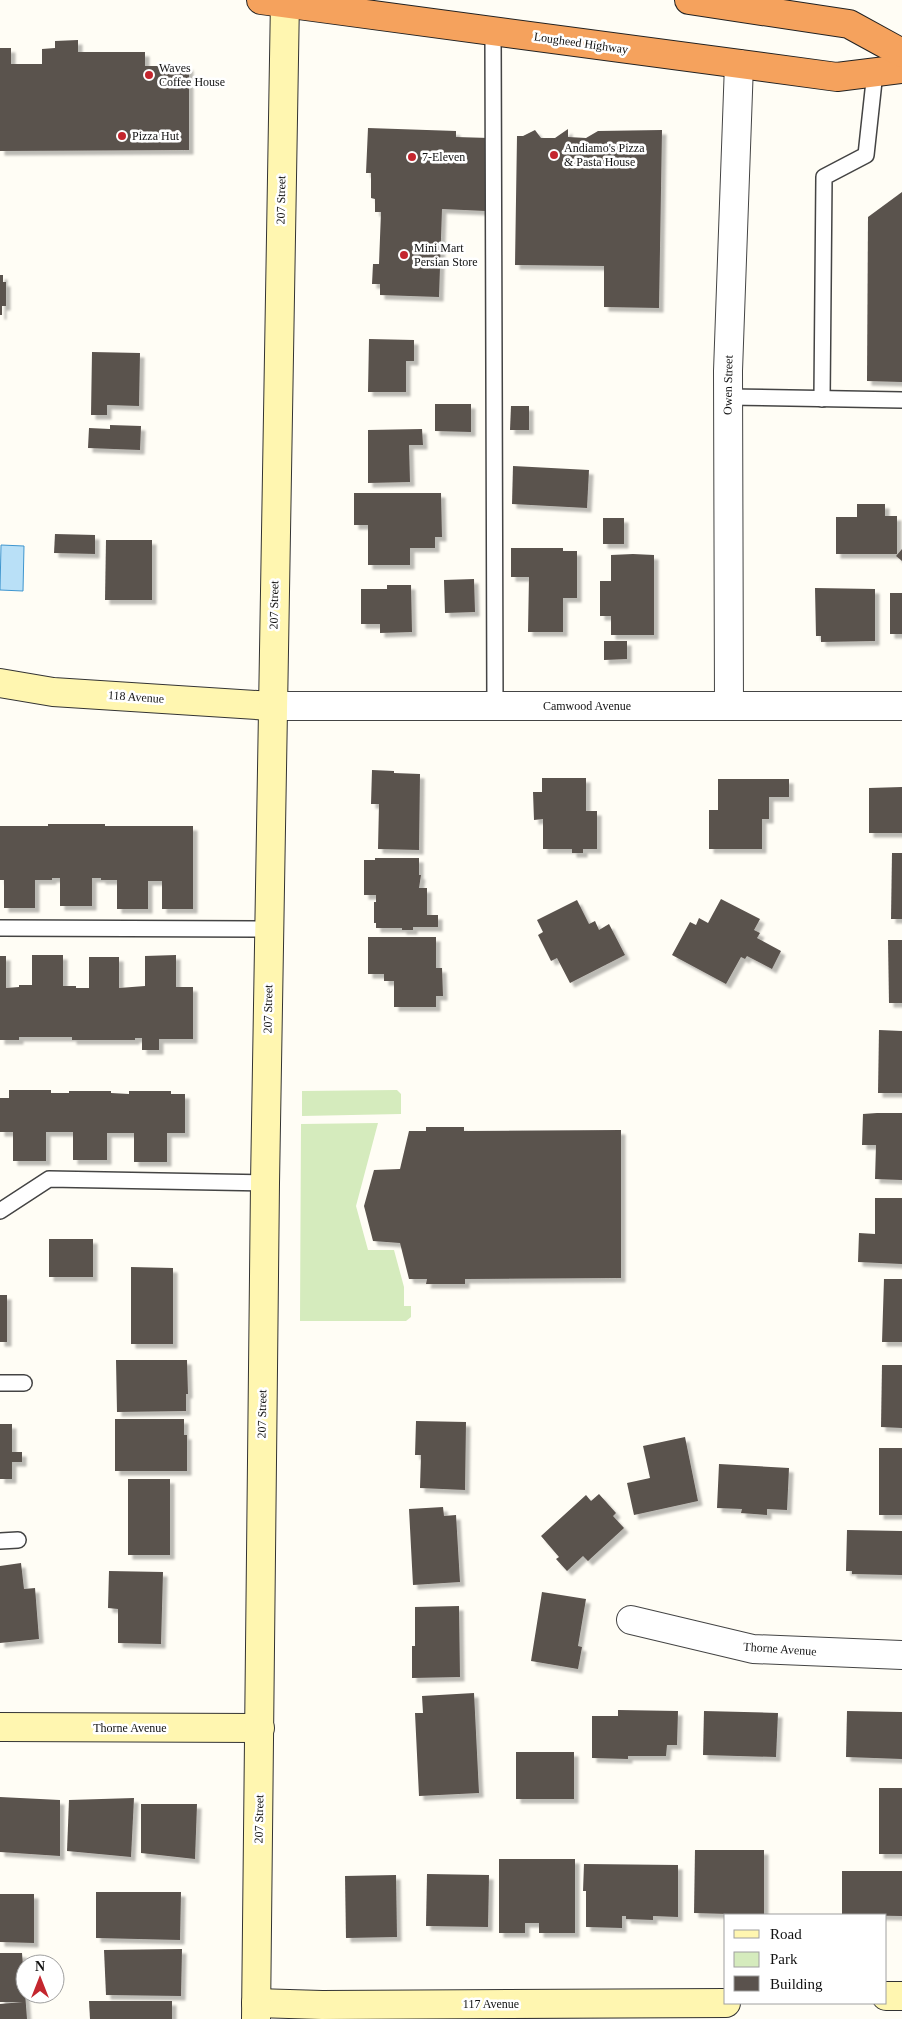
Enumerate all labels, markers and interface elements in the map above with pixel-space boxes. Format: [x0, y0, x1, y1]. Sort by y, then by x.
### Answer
street label: Lougheed Highway [533, 29, 629, 57]
place label: Waves Coffee House [159, 61, 225, 89]
marker: Waves Coffee House [143, 69, 155, 81]
place label: Pizza Hut [132, 129, 180, 143]
marker: Pizza Hut [116, 130, 128, 142]
place label: Andiamo's Pizza & Pasta House [564, 141, 645, 169]
marker: Andiamo's Pizza & Pasta House [548, 149, 560, 161]
place label: 7-Eleven [422, 150, 465, 164]
marker: 7-Eleven [406, 151, 418, 163]
street label: 207 Street [274, 175, 288, 225]
place label: Mini Mart Persian Store [414, 241, 478, 269]
marker: Mini Mart Persian Store [398, 249, 410, 261]
street label: Owen Street [720, 354, 736, 415]
street label: 207 Street [267, 580, 281, 630]
street label: 118 Avenue [107, 688, 165, 706]
street label: Camwood Avenue [543, 699, 631, 713]
street label: 207 Street [261, 984, 275, 1034]
street label: 207 Street [255, 1389, 269, 1439]
street label: Thorne Avenue [743, 1639, 817, 1659]
street label: Thorne Avenue [93, 1721, 167, 1735]
street label: 207 Street [252, 1794, 266, 1844]
legend [724, 1914, 887, 2004]
text: Road [770, 1926, 802, 1942]
text: Park [770, 1951, 798, 1967]
north arrow [15, 1954, 65, 2004]
text: N [35, 1959, 45, 1974]
text: Building [770, 1976, 823, 1992]
street label: 117 Avenue [463, 1997, 519, 2011]

